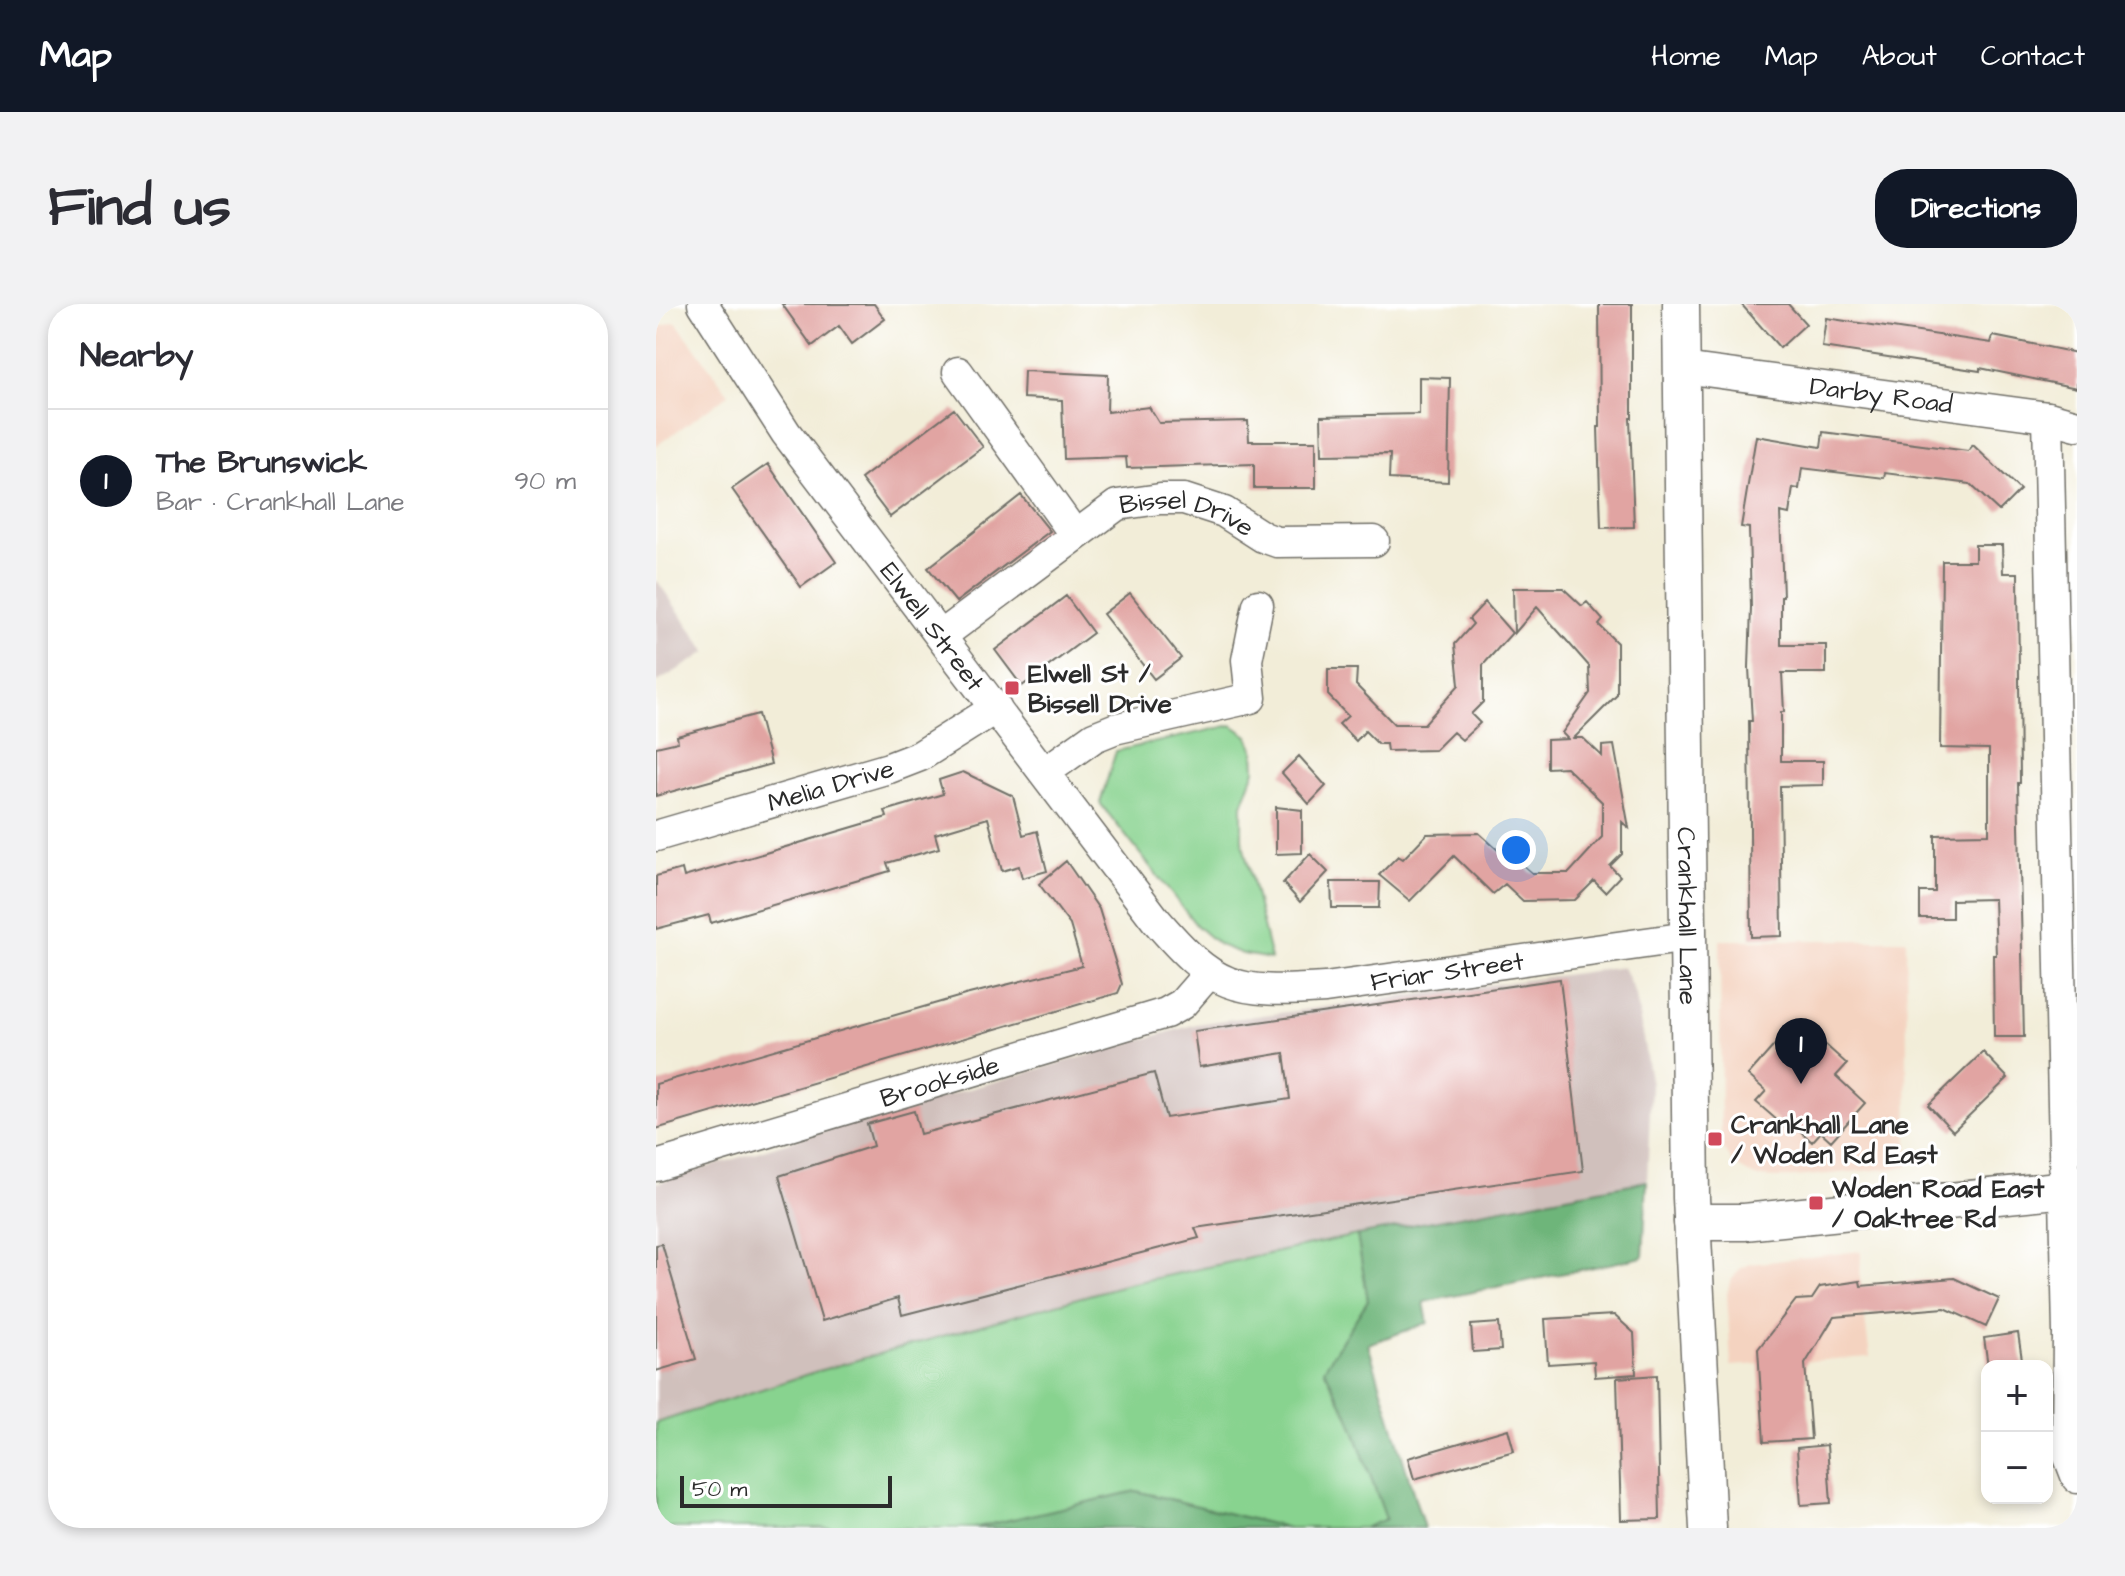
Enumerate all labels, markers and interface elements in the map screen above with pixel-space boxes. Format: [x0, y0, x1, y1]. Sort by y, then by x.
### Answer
text: Map [40, 30, 112, 82]
text: Home [1651, 37, 1721, 76]
text: Map [1765, 37, 1818, 76]
text: About [1862, 37, 1937, 76]
text: Contact [1981, 37, 2085, 76]
text: Find us [48, 169, 231, 247]
button: Directions [1875, 169, 2077, 248]
text: Nearby [80, 332, 194, 380]
street label: Darby Road [1808, 368, 1955, 423]
text: The Brunswick [156, 442, 367, 484]
text: 1 [104, 463, 108, 499]
text: 90 m [514, 463, 576, 499]
street label: Bissel Drive [1117, 482, 1261, 546]
text: Bar · Crankhall Lane [156, 484, 404, 520]
street label: Elwell Street [871, 555, 993, 699]
place label: Elwell St / Bissell Drive [1028, 656, 1172, 722]
marker: Elwell St / Bissell Drive [1003, 679, 1021, 697]
street label: Melia Drive [764, 750, 898, 821]
street label: Crankhall Lane [1668, 827, 1706, 1005]
your location [1496, 830, 1536, 870]
street label: Friar Street [1368, 943, 1527, 1000]
pin: 1 [1775, 1018, 1827, 1084]
street label: Brookside [876, 1047, 1004, 1117]
place label: Crankhall Lane / Woden Rd East [1731, 1107, 1938, 1173]
marker: Crankhall Lane / Woden Rd East [1706, 1130, 1724, 1148]
place label: Woden Road East / Oaktree Rd [1831, 1171, 2045, 1237]
marker: Woden Road East / Oaktree Rd [1807, 1194, 1825, 1212]
map controls [1981, 1360, 2053, 1504]
button: + [1981, 1360, 2053, 1432]
button: − [1981, 1432, 2053, 1504]
scale bar [680, 1472, 892, 1508]
text: 50 m [692, 1474, 747, 1505]

